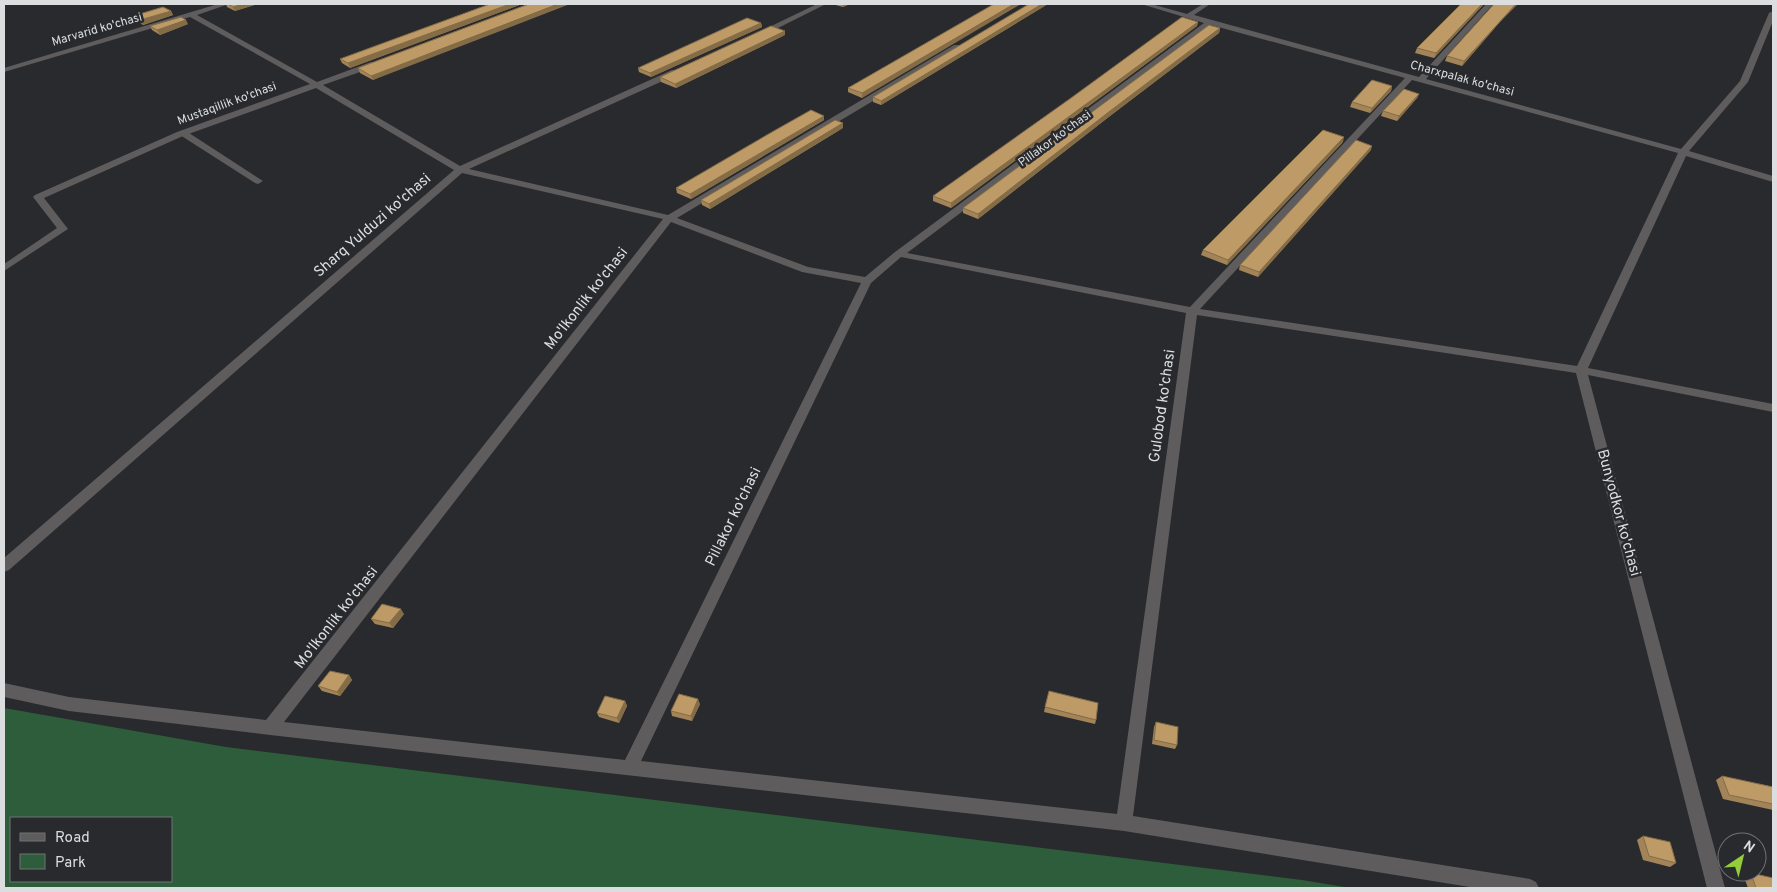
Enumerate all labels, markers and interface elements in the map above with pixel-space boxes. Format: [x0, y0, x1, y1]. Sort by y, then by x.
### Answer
street label: Marvarid ko'chasi [50, 9, 144, 51]
street label: Charxpalak ko'chasi [1408, 57, 1516, 101]
street label: Mustaqillik ko'chasi [175, 79, 279, 129]
street label: Pillakor ko'chasi [1015, 107, 1095, 171]
street label: Sharq Yulduzi ko'chasi [311, 170, 435, 282]
street label: Mo'lkonlik ko'chasi [541, 244, 633, 354]
street label: Gulobod ko'chasi [1146, 348, 1180, 464]
street label: Bunyodkor ko'chasi [1592, 447, 1644, 579]
street label: Pillakor ko'chasi [702, 464, 766, 570]
street label: Mo'lkonlik ko'chasi [291, 563, 383, 673]
legend [10, 817, 172, 882]
text: Road [55, 829, 90, 848]
north arrow [1717, 832, 1767, 882]
text: N [1740, 838, 1758, 857]
text: Park [55, 854, 86, 873]

